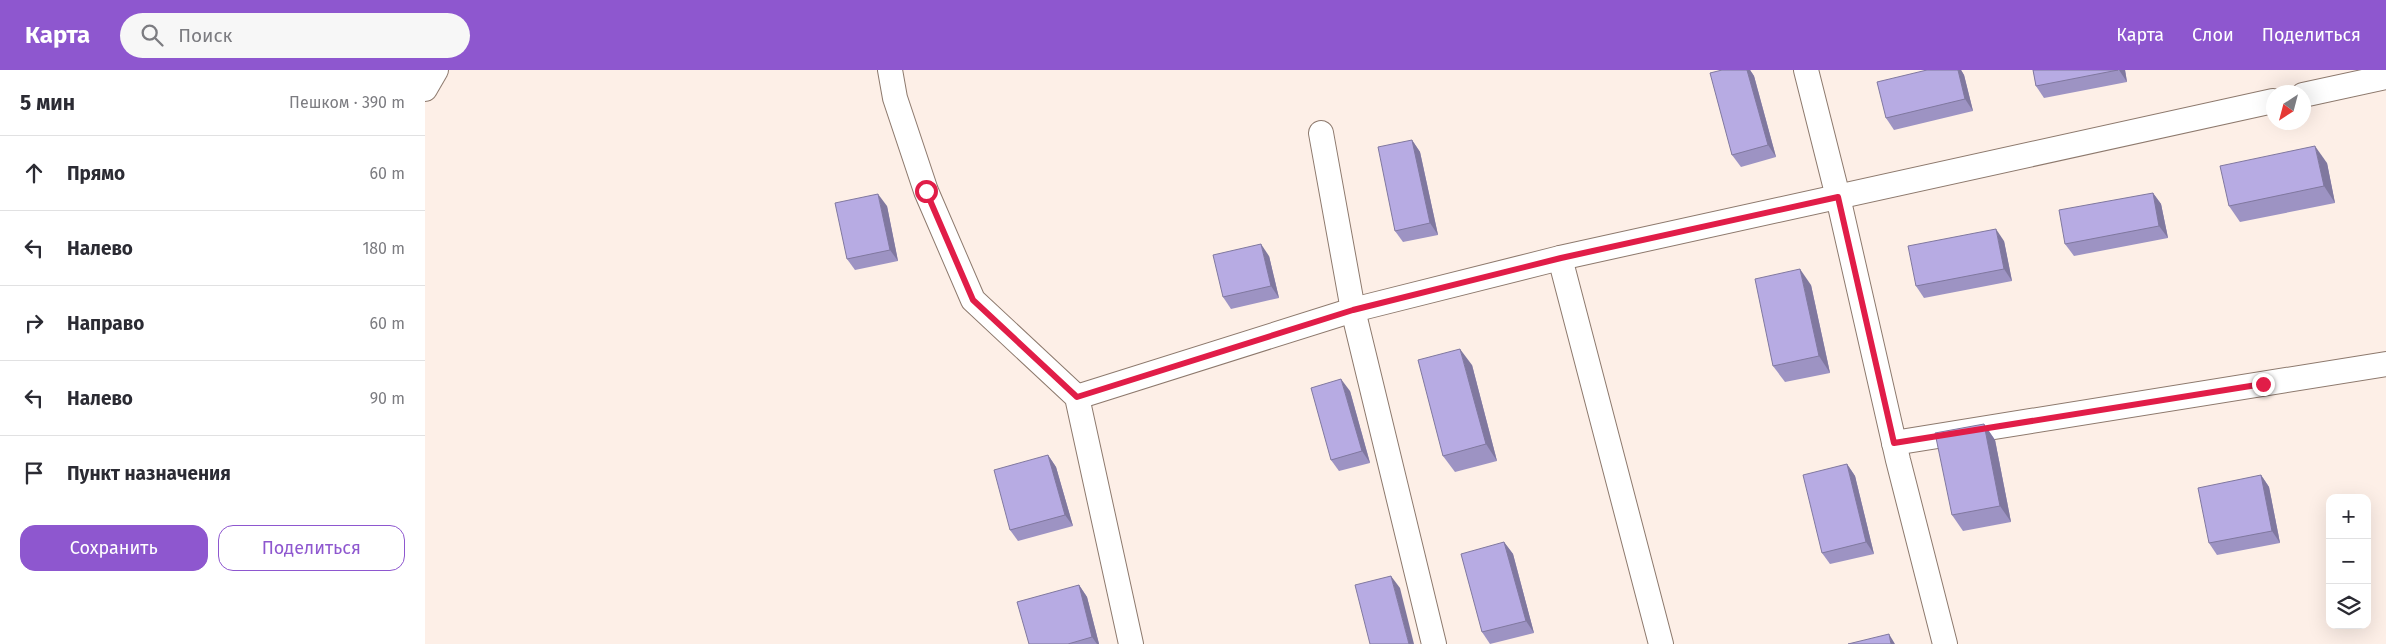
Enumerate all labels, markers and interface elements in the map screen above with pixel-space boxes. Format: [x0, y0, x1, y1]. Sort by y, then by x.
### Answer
search box [120, 13, 470, 58]
text: Карта [25, 21, 90, 49]
icon: search [138, 21, 166, 49]
text: Поиск [178, 24, 232, 47]
text: Карта [2116, 24, 2164, 46]
text: Слои [2192, 24, 2234, 46]
text: Поделиться [2262, 24, 2361, 46]
north arrow [2266, 85, 2311, 130]
text: 5 мин [20, 90, 75, 116]
text: Пешком · 390 m [289, 93, 405, 112]
icon: ahead [20, 159, 48, 187]
text: Прямо [67, 162, 125, 185]
text: 60 m [370, 164, 405, 183]
route start [915, 180, 938, 203]
icon: left [20, 234, 48, 262]
text: Налево [67, 237, 133, 260]
text: 180 m [362, 239, 405, 258]
icon: right [20, 309, 48, 337]
text: Направо [67, 312, 144, 335]
text: 60 m [370, 314, 405, 333]
route end [2252, 373, 2275, 396]
icon: left [20, 384, 48, 412]
text: Налево [67, 387, 133, 410]
text: 90 m [370, 389, 405, 408]
icon: arrive [20, 459, 48, 487]
text: Пункт назначения [67, 462, 231, 485]
map controls [2326, 494, 2371, 629]
button: + [2326, 494, 2371, 539]
button: Сохранить [20, 525, 208, 571]
button: Поделиться [218, 525, 405, 571]
button: − [2326, 539, 2371, 584]
button: layers [2326, 584, 2371, 629]

